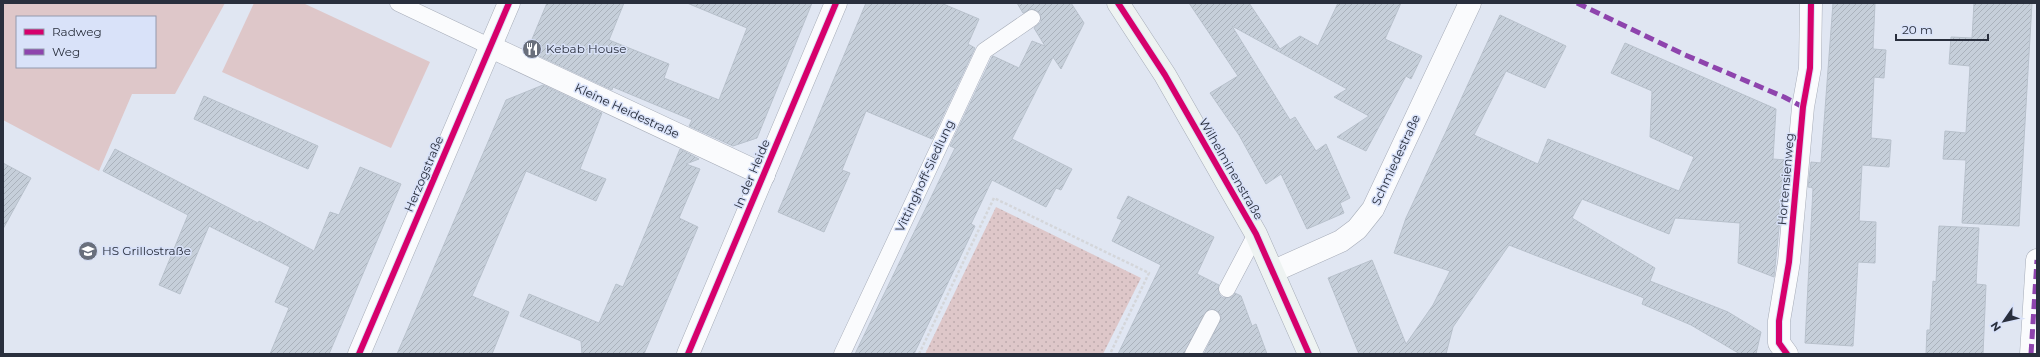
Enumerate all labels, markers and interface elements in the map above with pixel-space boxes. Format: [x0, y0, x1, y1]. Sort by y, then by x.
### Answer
legend [16, 16, 156, 68]
scale bar [1896, 16, 1988, 42]
text: 20 m [1902, 22, 1933, 37]
text: Radweg [52, 24, 102, 39]
restaurant icon: Kebab House [521, 38, 543, 60]
place label: Kebab House [546, 41, 626, 56]
text: Weg [52, 44, 80, 59]
street label: Kleine Heidestraße [572, 80, 682, 141]
street label: Schmiedestraße [1368, 112, 1423, 207]
street label: Wilhelminenstraße [1196, 115, 1267, 222]
street label: Vittinghoff-Siedlung [892, 117, 957, 234]
street label: Hortensienweg [1774, 132, 1797, 226]
street label: Herzogstraße [401, 134, 446, 214]
street label: In der Heide [730, 137, 773, 211]
school or university icon: HS Grillostraße [77, 240, 99, 262]
place label: HS Grillostraße [102, 243, 191, 258]
north arrow [1984, 301, 2024, 341]
text: N [1987, 319, 2004, 334]

